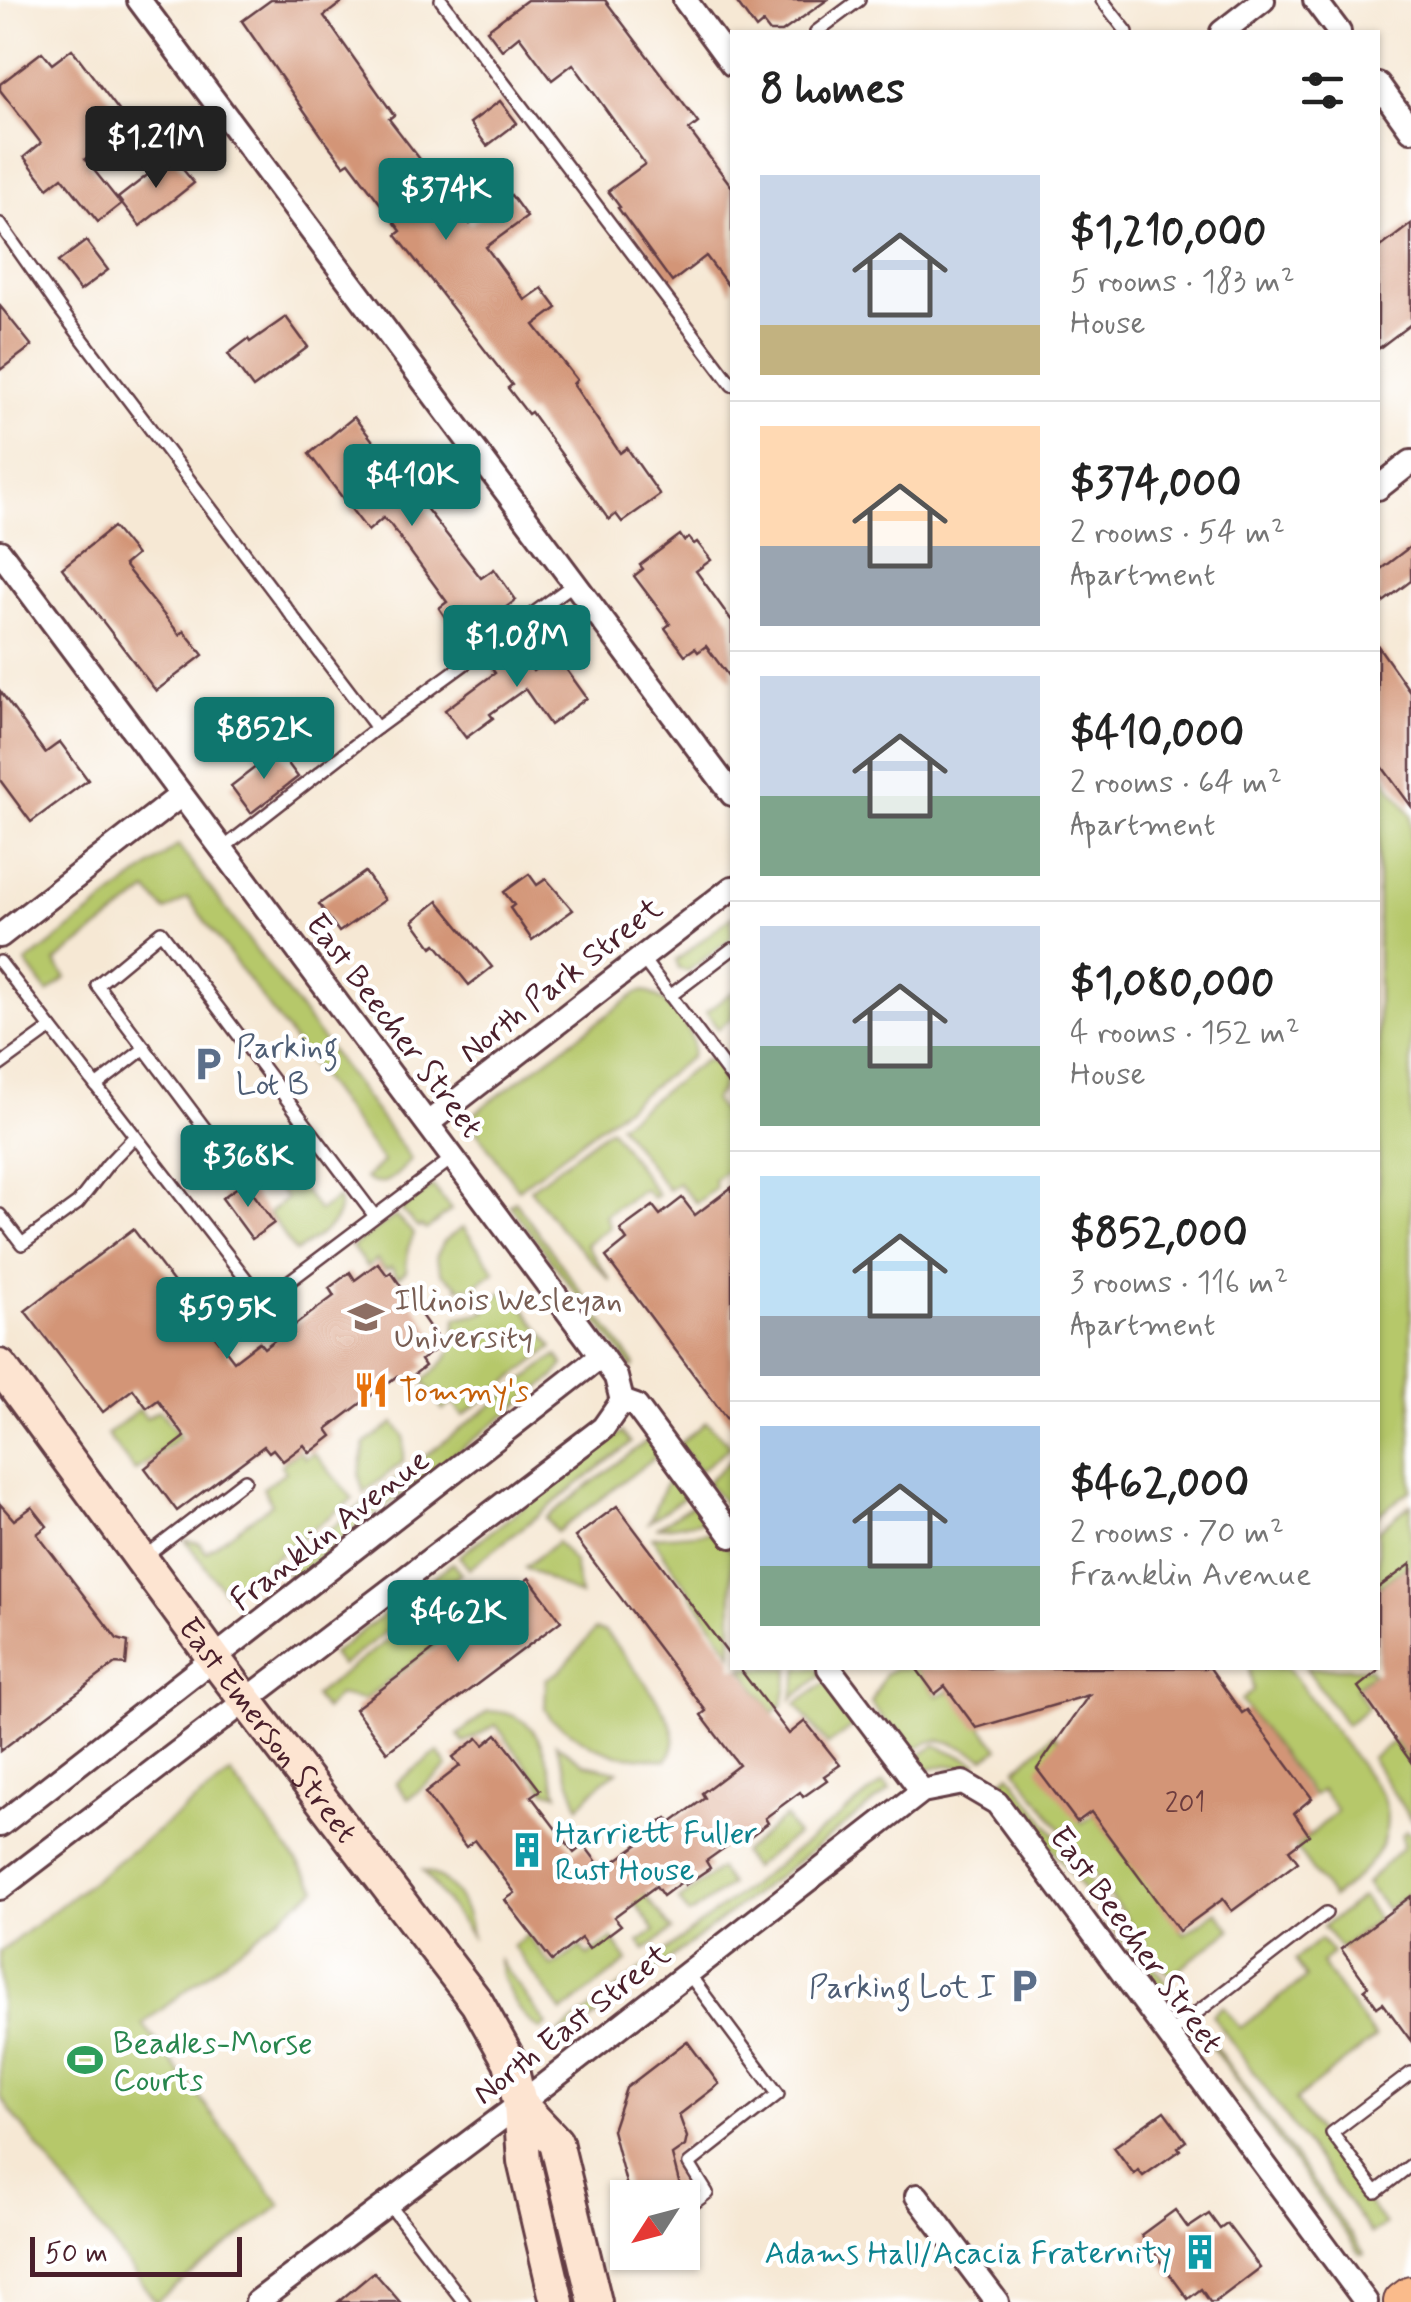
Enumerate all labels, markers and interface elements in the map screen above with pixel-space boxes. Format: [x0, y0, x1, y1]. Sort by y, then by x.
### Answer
text: 8 homes [760, 63, 905, 118]
icon: filters [1295, 63, 1350, 118]
pin: $1.21M [75, 106, 237, 191]
text: $1.21M [107, 117, 205, 159]
pin: $374K [376, 158, 516, 243]
text: $374K [401, 169, 491, 211]
text: $1,210,000 [1070, 206, 1266, 261]
icon: home [840, 215, 960, 335]
text: 5 rooms · 183 m² [1070, 261, 1295, 303]
text: House [1070, 303, 1146, 345]
pin: $410K [342, 444, 482, 529]
text: $410K [365, 455, 459, 497]
text: $374,000 [1070, 457, 1241, 512]
icon: home [840, 466, 960, 586]
text: 2 rooms · 54 m² [1070, 512, 1285, 554]
text: Apartment [1070, 554, 1215, 596]
pin: $1.08M [436, 605, 598, 690]
text: $1.08M [465, 616, 569, 658]
pin: $852K [194, 697, 334, 782]
text: $410,000 [1070, 707, 1244, 762]
text: $852K [216, 708, 312, 750]
icon: home [840, 716, 960, 836]
text: 2 rooms · 64 m² [1070, 762, 1282, 804]
text: Apartment [1070, 804, 1215, 846]
street label: North Park Street [451, 888, 672, 1073]
street label: East Beecher Street [295, 905, 492, 1147]
text: $1,080,000 [1070, 957, 1275, 1012]
icon: home [840, 966, 960, 1086]
text: 4 rooms · 152 m² [1070, 1012, 1300, 1054]
place label: Parking Lot B [236, 1027, 338, 1106]
parking icon: Parking Lot B [189, 1045, 227, 1083]
text: House [1070, 1054, 1146, 1096]
pin: $368K [178, 1125, 318, 1210]
text: $368K [203, 1136, 293, 1178]
text: $852,000 [1070, 1207, 1248, 1262]
icon: home [840, 1216, 960, 1336]
text: 3 rooms · 116 m² [1070, 1262, 1288, 1304]
pin: $595K [157, 1277, 297, 1362]
place label: Illinois Wesleyan University [394, 1280, 622, 1359]
text: $595K [178, 1288, 276, 1330]
school or university icon: Illinois Wesleyan University [347, 1298, 385, 1336]
text: Apartment [1070, 1304, 1215, 1346]
restaurant icon: Tommy's [352, 1371, 390, 1409]
place label: Tommy's [399, 1371, 529, 1413]
street label: Franklin Avenue [222, 1440, 438, 1621]
text: $462,000 [1070, 1457, 1249, 1512]
icon: home [840, 1466, 960, 1586]
text: 2 rooms · 70 m² [1070, 1512, 1284, 1554]
text: Franklin Avenue [1070, 1554, 1311, 1596]
pin: $462K [388, 1580, 528, 1665]
text: $462K [410, 1591, 506, 1633]
street label: East Emerson Street [168, 1609, 366, 1852]
house number: 201 [1165, 1786, 1205, 1823]
place label: Harriett Fuller Rust House [555, 1813, 758, 1892]
street label: East Beecher Street [1039, 1818, 1232, 2062]
building icon: Harriett Fuller Rust House [508, 1831, 546, 1869]
street label: North East Street [465, 1934, 680, 2115]
place label: Parking Lot I [809, 1967, 996, 2012]
parking icon: Parking Lot I [1005, 1967, 1043, 2005]
place label: Beadles-Morse Courts [113, 2023, 313, 2102]
sports icon: Beadles-Morse Courts [66, 2041, 104, 2079]
north arrow [610, 2180, 700, 2270]
map controls [610, 2180, 700, 2270]
scale bar [30, 2232, 242, 2276]
place label: Adams Hall/Acacia Fraternity [764, 2233, 1172, 2275]
building icon: Adams Hall/Acacia Fraternity [1181, 2233, 1219, 2271]
text: 50 m [45, 2236, 108, 2273]

